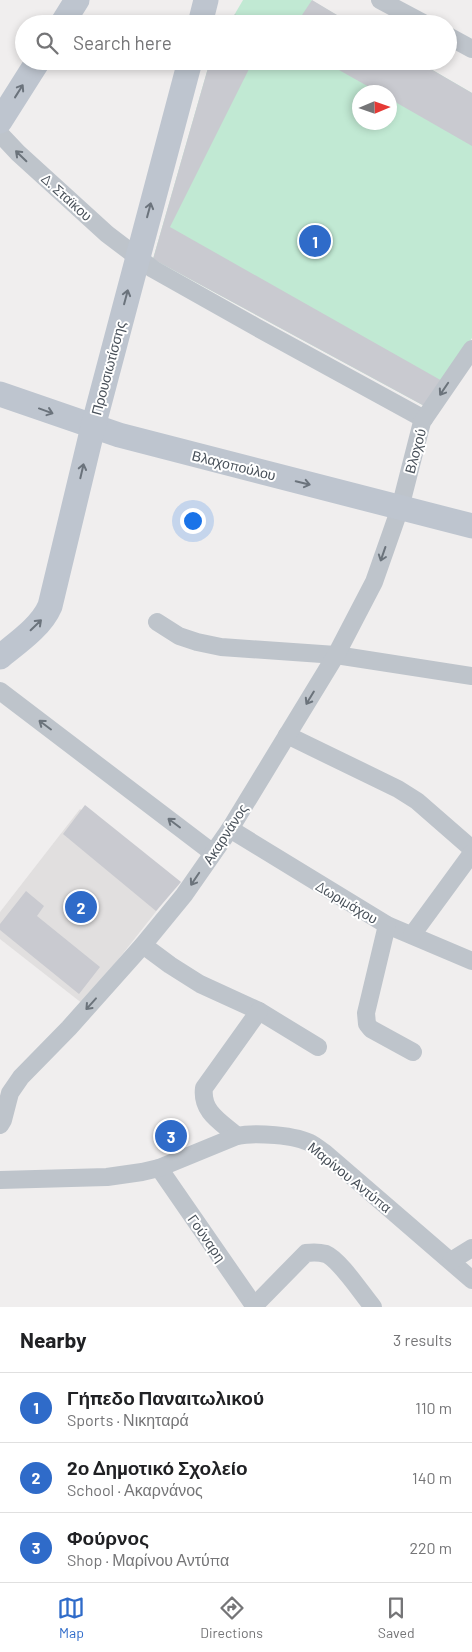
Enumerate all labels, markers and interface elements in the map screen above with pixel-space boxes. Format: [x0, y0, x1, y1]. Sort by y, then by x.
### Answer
search box [15, 15, 457, 70]
icon: search [33, 29, 61, 57]
text: Search here [73, 31, 172, 54]
one-way arrow [14, 85, 24, 99]
north arrow [352, 85, 397, 130]
one-way arrow [15, 150, 28, 162]
street label: Δ. Σταϊκου [38, 170, 96, 224]
one-way arrow [145, 203, 154, 219]
pin: 1 [299, 222, 331, 260]
one-way arrow [122, 289, 131, 305]
street label: Προυσιωτίσσης [87, 319, 129, 417]
one-way arrow [439, 382, 450, 396]
one-way arrow [38, 407, 53, 416]
street label: Βλοχού [401, 427, 429, 475]
street label: Βλαχοπούλου [190, 446, 278, 484]
one-way arrow [78, 464, 87, 480]
one-way arrow [295, 479, 311, 488]
your location [180, 508, 206, 534]
one-way arrow [378, 545, 388, 561]
one-way arrow [30, 619, 43, 631]
one-way arrow [304, 690, 314, 704]
one-way arrow [38, 720, 52, 730]
street label: Ακαρνάνος [199, 800, 251, 868]
one-way arrow [167, 818, 181, 828]
one-way arrow [190, 872, 200, 886]
street label: Δωριμάχου [313, 877, 381, 927]
pin: 2 [65, 888, 97, 926]
one-way arrow [85, 998, 97, 1011]
pin: 3 [155, 1117, 187, 1155]
street label: Μαρίνου Αντύπα [305, 1138, 395, 1216]
street label: Γούναρη [185, 1211, 229, 1265]
text: Nearby [20, 1327, 86, 1352]
text: 3 results [393, 1330, 452, 1349]
text: Γήπεδο Παναιτωλικού [67, 1386, 264, 1409]
text: 1 [33, 1398, 39, 1417]
text: 110 m [415, 1398, 452, 1417]
text: Sports · Νικηταρά [67, 1410, 189, 1429]
text: 2ο Δημοτικό Σχολείο [67, 1456, 248, 1479]
text: 2 [32, 1468, 40, 1487]
text: 140 m [412, 1468, 452, 1487]
text: School · Ακαρνάνος [67, 1480, 203, 1499]
text: Φούρνος [67, 1526, 149, 1549]
text: 3 [32, 1538, 40, 1557]
text: 220 m [409, 1538, 452, 1557]
text: Shop · Μαρίνου Αντύπα [67, 1550, 229, 1569]
tab: Map [57, 1594, 85, 1641]
tab: Directions [200, 1594, 263, 1641]
tab: Saved [378, 1594, 415, 1641]

